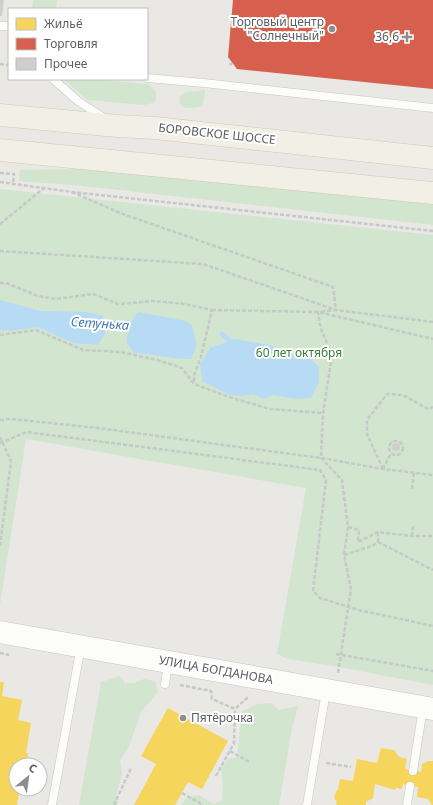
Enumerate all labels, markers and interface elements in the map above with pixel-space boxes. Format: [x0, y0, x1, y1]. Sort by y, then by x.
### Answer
legend [8, 8, 148, 80]
place label: Торговый центр "Солнечный" [230, 13, 324, 44]
text: Жильё [44, 15, 83, 32]
marker: Торговый центр "Солнечный" [327, 24, 337, 34]
place label: 36,6 [375, 28, 399, 45]
marker: 36,6 [402, 32, 412, 42]
text: Торговля [44, 35, 98, 52]
text: Прочее [44, 55, 88, 72]
street label: БОРОВСКОЕ ШОССЕ [158, 119, 277, 148]
water label: Сетунька [70, 312, 130, 334]
park label: 60 лет октября [256, 344, 342, 361]
street label: УЛИЦА БОГДАНОВА [158, 651, 275, 688]
place label: Пятёрочка [191, 709, 253, 726]
marker: Пятёрочка [178, 713, 188, 723]
north arrow [8, 757, 48, 797]
text: С [26, 760, 40, 776]

